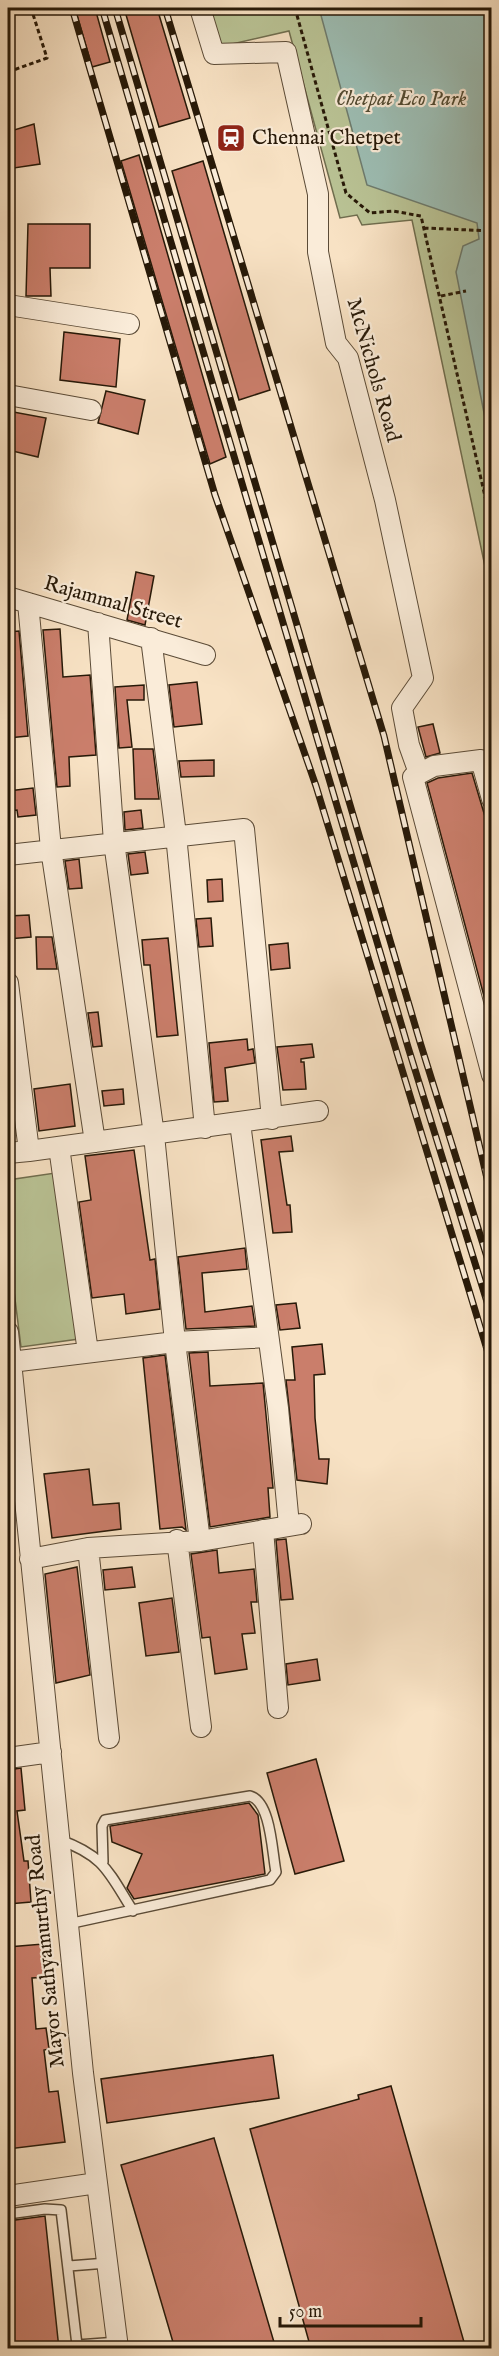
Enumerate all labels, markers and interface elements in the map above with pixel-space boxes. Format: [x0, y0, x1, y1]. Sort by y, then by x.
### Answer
park label: Chetpat Eco Park [336, 86, 467, 113]
station icon: Chennai Chetpet [215, 122, 247, 154]
place label: Chennai Chetpet [252, 125, 401, 152]
street label: McNichols Road [340, 295, 407, 446]
street label: Rajammal Street [41, 570, 185, 636]
street label: Mayor Sathyamurthy Road [20, 1832, 72, 2069]
scale bar [280, 2290, 421, 2328]
text: 50 m [289, 2301, 322, 2324]

